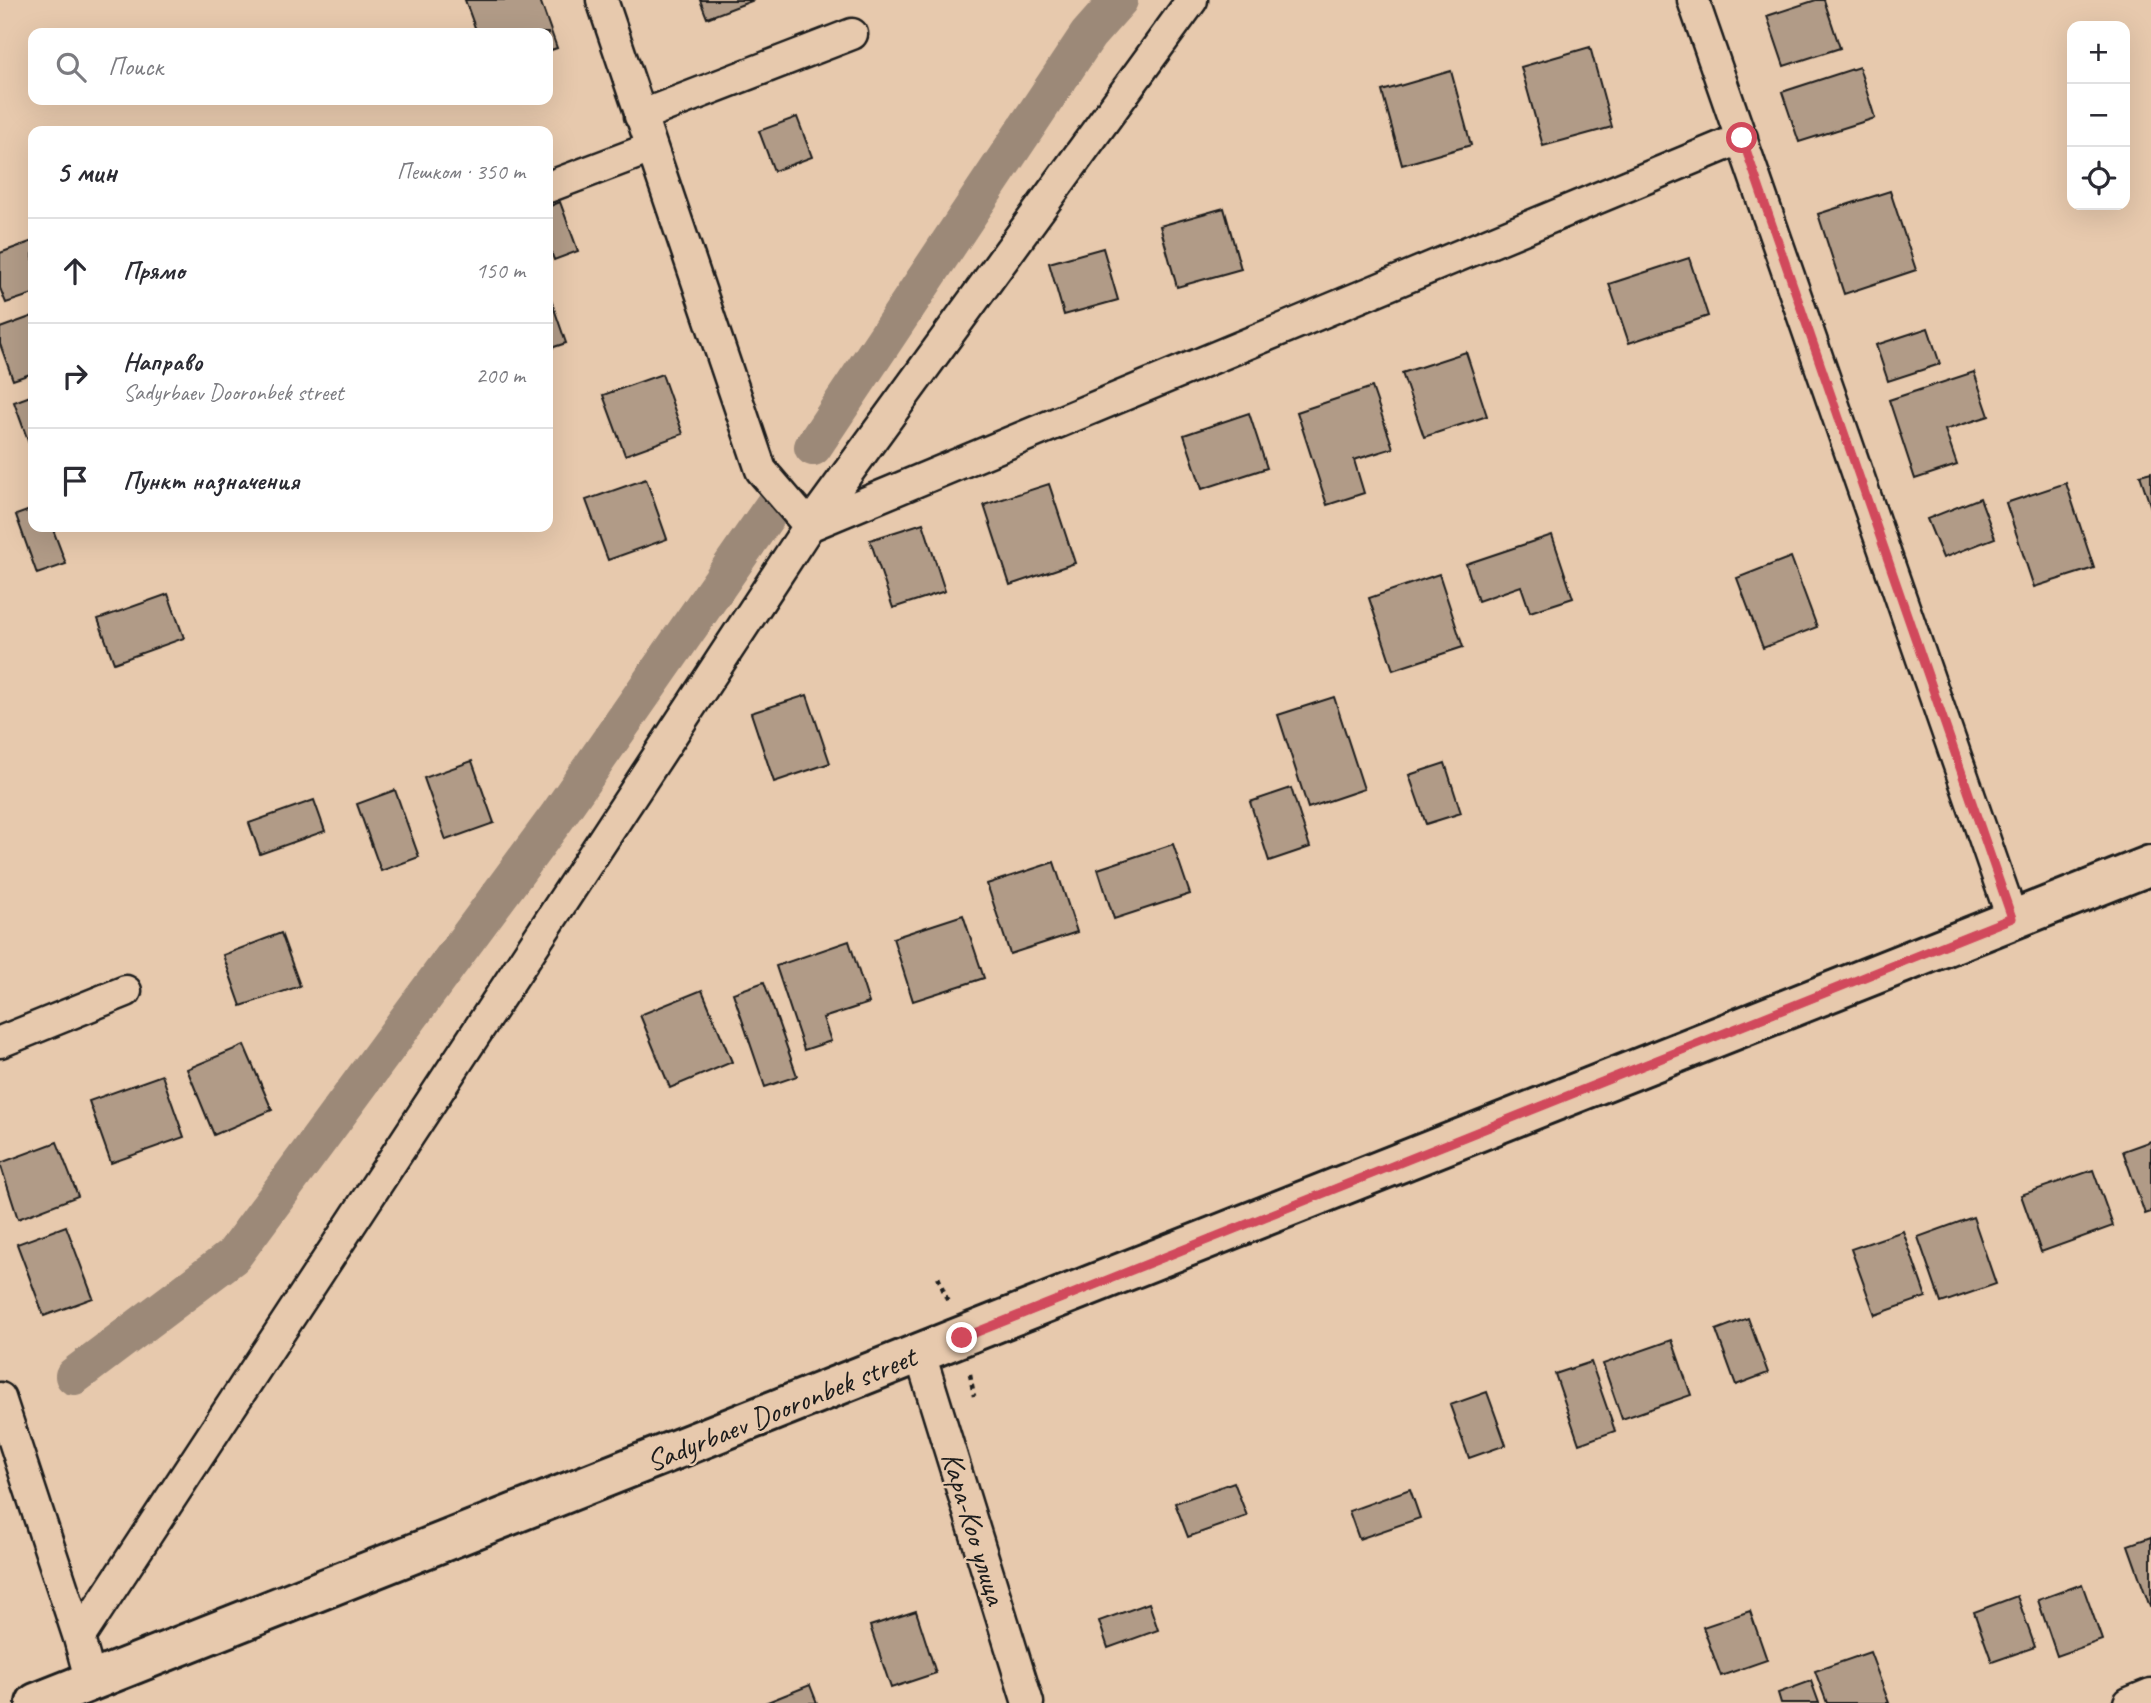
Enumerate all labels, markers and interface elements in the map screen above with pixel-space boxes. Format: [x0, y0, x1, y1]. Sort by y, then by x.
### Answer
map controls [2067, 21, 2130, 210]
button: + [2067, 21, 2130, 84]
search box [28, 28, 553, 105]
icon: search [52, 48, 90, 86]
text: Поиск [108, 50, 163, 83]
button: − [2067, 84, 2130, 147]
route start [1726, 122, 1757, 153]
button: locate [2067, 147, 2130, 210]
text: 5 мин [56, 153, 117, 191]
text: Пешком · 350 m [397, 157, 525, 186]
icon: ahead [56, 252, 94, 290]
text: Прямо [123, 254, 185, 287]
text: 150 m [476, 256, 525, 285]
text: Направо [123, 345, 202, 378]
icon: right [56, 357, 94, 395]
text: 200 m [476, 361, 525, 390]
text: Sadyrbaev Dooronbek street [123, 378, 343, 407]
icon: arrive [56, 462, 94, 500]
text: Пункт назначения [123, 464, 299, 497]
route end [946, 1322, 977, 1353]
street label: Sadyrbaev Dooronbek street [641, 1336, 924, 1480]
street label: Кара-Коо улица [933, 1447, 1016, 1611]

